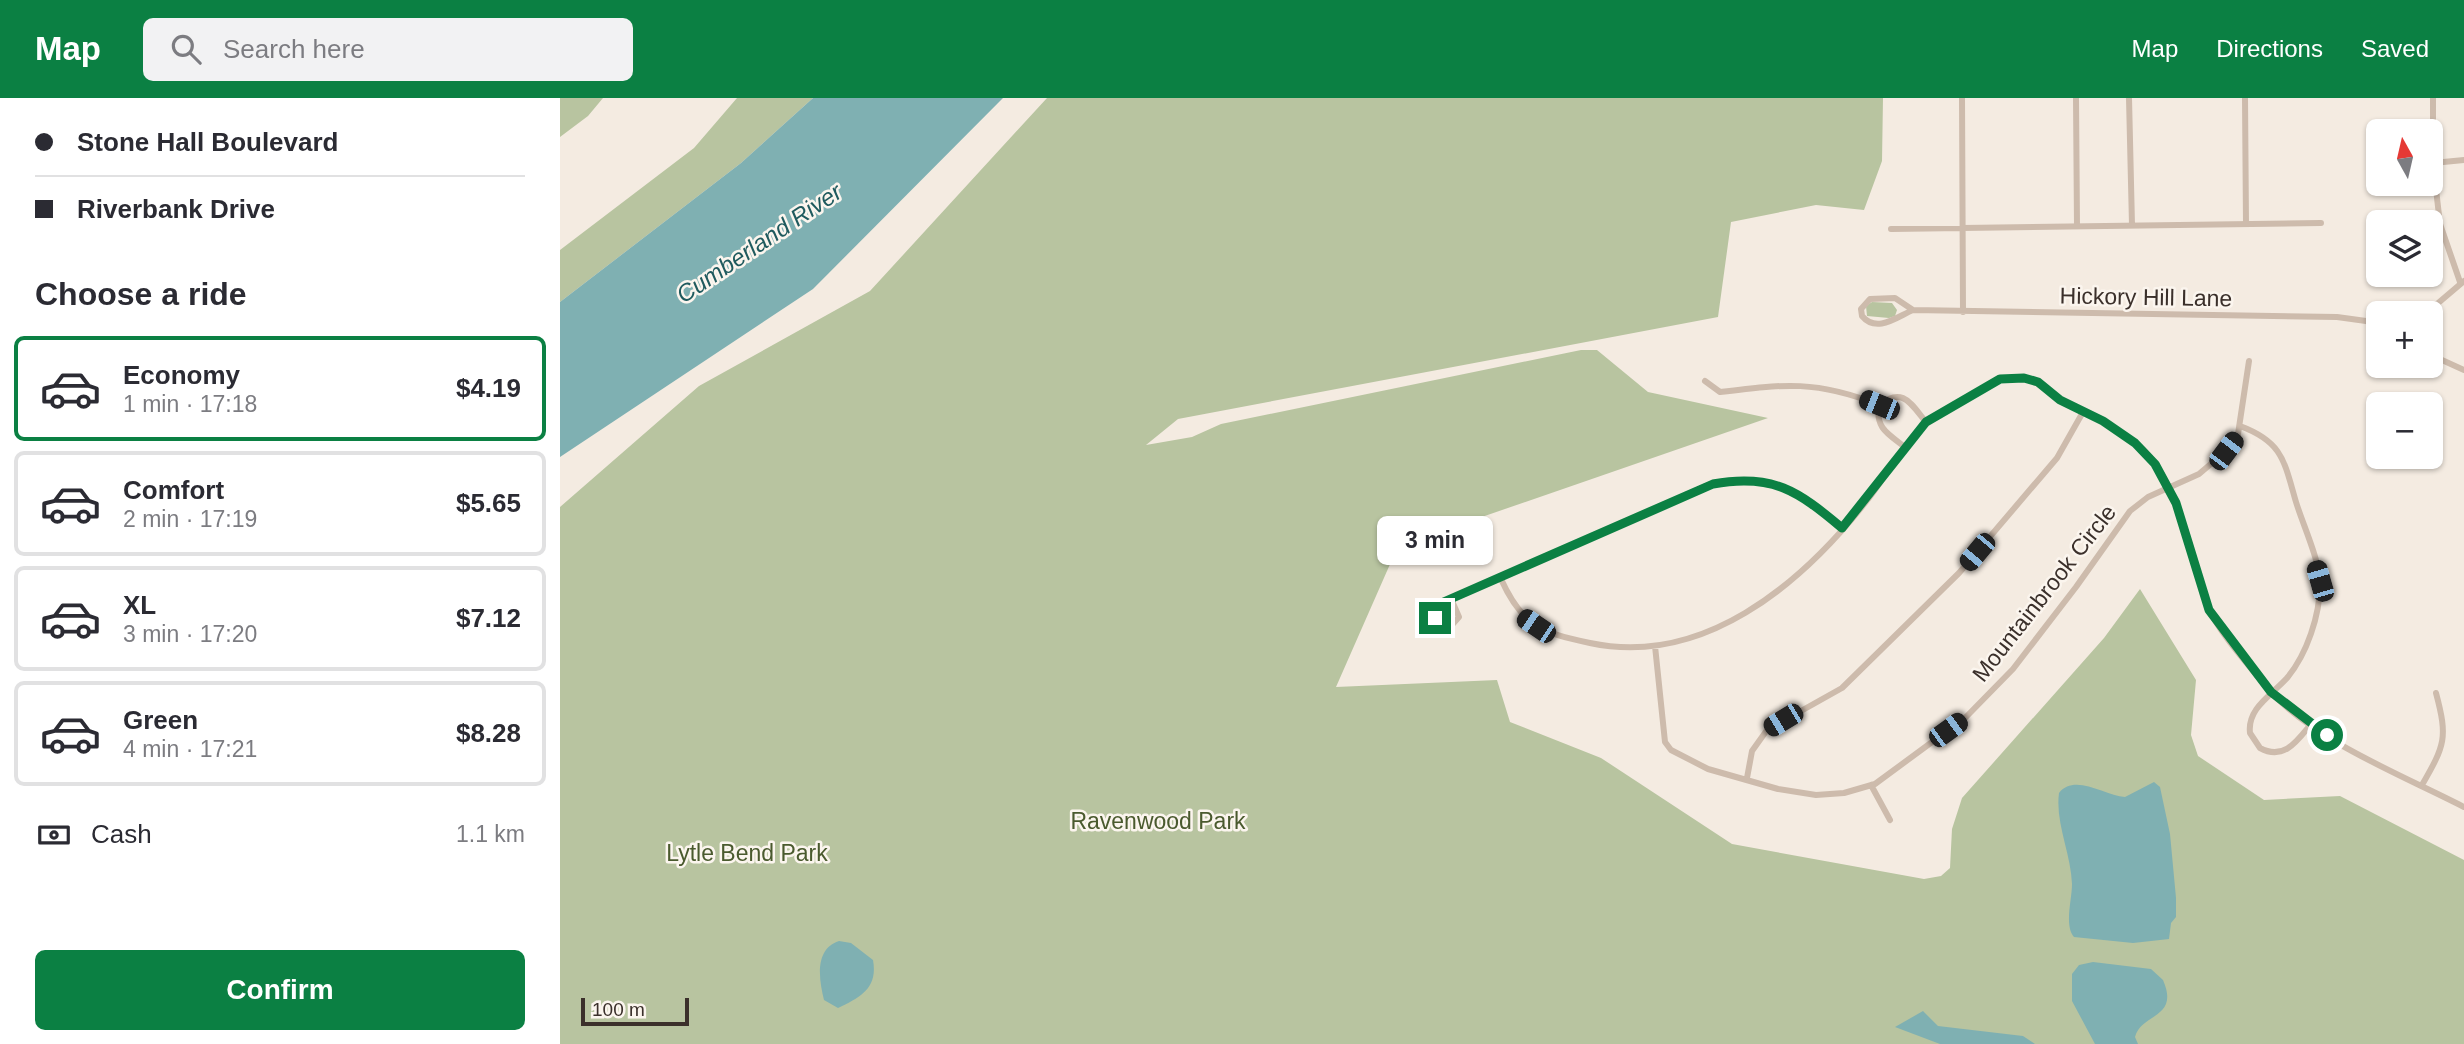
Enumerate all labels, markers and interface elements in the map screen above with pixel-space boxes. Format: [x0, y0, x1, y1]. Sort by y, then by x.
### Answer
search box [143, 18, 633, 81]
text: Map [35, 30, 101, 67]
icon: search [167, 30, 205, 68]
text: Search here [223, 34, 365, 64]
text: Map [2132, 35, 2178, 62]
text: Directions [2216, 35, 2323, 62]
text: Saved [2361, 35, 2429, 62]
north arrow [2366, 119, 2443, 196]
map controls [2366, 119, 2443, 469]
text: Stone Hall Boulevard [77, 127, 339, 157]
water label: Cumberland River [671, 177, 848, 308]
text: Riverbank Drive [77, 194, 275, 224]
button: layers [2366, 210, 2443, 287]
text: Choose a ride [35, 276, 247, 312]
street label: Hickory Hill Lane [2060, 282, 2232, 312]
button: + [2366, 301, 2443, 378]
icon: car [39, 357, 102, 420]
text: Economy [123, 360, 240, 390]
text: $4.19 [456, 373, 521, 403]
car [1856, 387, 1903, 423]
text: 1 min · 17:18 [123, 391, 257, 417]
button: − [2366, 392, 2443, 469]
car [2205, 428, 2248, 474]
icon: car [39, 472, 102, 535]
text: Comfort [123, 475, 224, 505]
text: $5.65 [456, 488, 521, 518]
street label: Mountainbrook Circle [1967, 499, 2121, 687]
text: 2 min · 17:19 [123, 506, 257, 532]
callout: 3 min [1377, 517, 1493, 566]
text: 3 min [1405, 527, 1465, 553]
car [1956, 529, 1999, 575]
car [2305, 558, 2336, 604]
icon: car [39, 587, 102, 650]
text: XL [123, 590, 156, 620]
route end [1419, 602, 1451, 634]
text: $7.12 [456, 603, 521, 633]
car [1513, 606, 1560, 646]
text: 3 min · 17:20 [123, 621, 257, 647]
car [1760, 700, 1807, 740]
icon: car [39, 702, 102, 765]
text: Green [123, 705, 198, 735]
car [1925, 709, 1972, 751]
text: $8.28 [456, 718, 521, 748]
route start [2311, 719, 2343, 751]
text: 4 min · 17:21 [123, 736, 257, 762]
park label: Ravenwood Park [1070, 808, 1246, 834]
icon: cash [35, 816, 73, 854]
text: Cash [91, 819, 152, 849]
text: 1.1 km [456, 821, 525, 847]
park label: Lytle Bend Park [666, 840, 828, 866]
button: Confirm [35, 950, 525, 1030]
scale bar [581, 995, 690, 1027]
text: 100 m [592, 999, 645, 1020]

